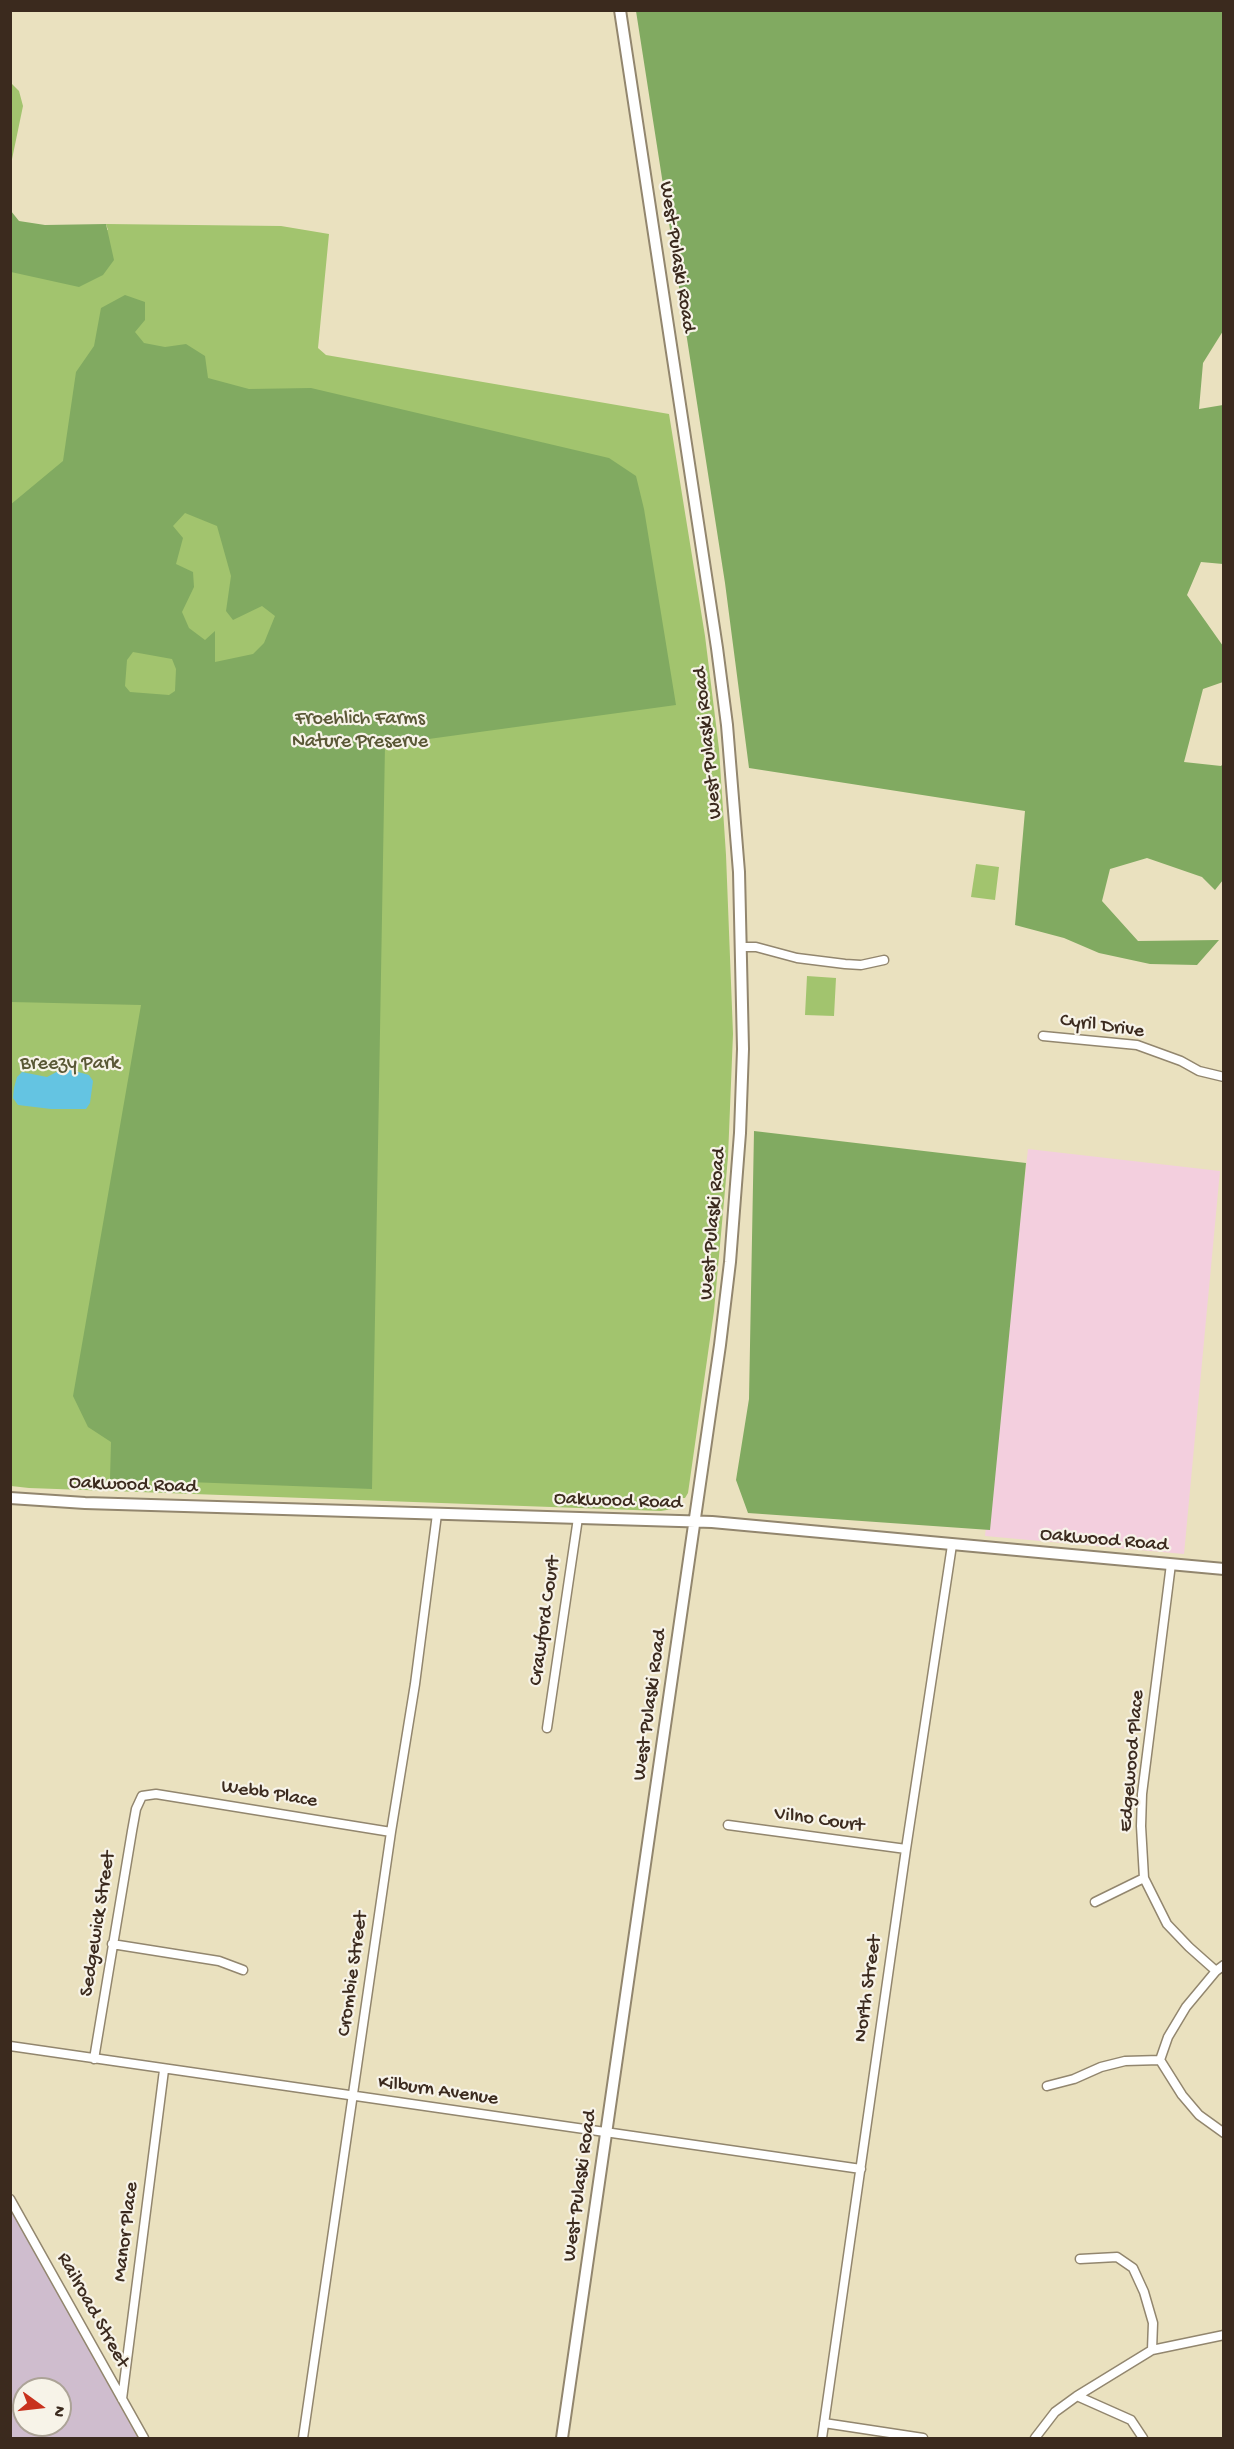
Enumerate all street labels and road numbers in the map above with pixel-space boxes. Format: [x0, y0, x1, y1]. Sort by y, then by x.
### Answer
street label: West Pulaski Road [652, 180, 700, 334]
street label: West Pulaski Road [689, 666, 729, 820]
street label: Cyril Drive [1058, 1009, 1146, 1045]
street label: West Pulaski Road [695, 1147, 733, 1301]
street label: Oakwood Road [68, 1472, 198, 1500]
street label: Oakwood Road [553, 1488, 683, 1516]
street label: Oakwood Road [1039, 1523, 1169, 1559]
street label: Crawford Court [525, 1555, 567, 1687]
street label: West Pulaski Road [629, 1628, 673, 1782]
street label: Edgewood Place [1115, 1689, 1151, 1833]
street label: Webb Place [219, 1776, 319, 1814]
street label: Vilno Court [773, 1803, 865, 1839]
street label: Sedgewick Street [76, 1850, 122, 1998]
street label: Crombie Street [333, 1910, 375, 2038]
street label: North Street [850, 1934, 888, 2044]
street label: Kilburn Avenue [376, 2072, 500, 2112]
street label: West Pulaski Road [559, 2109, 603, 2263]
street label: Manor Place [109, 2181, 145, 2283]
street label: Railroad Street [50, 2249, 134, 2373]

